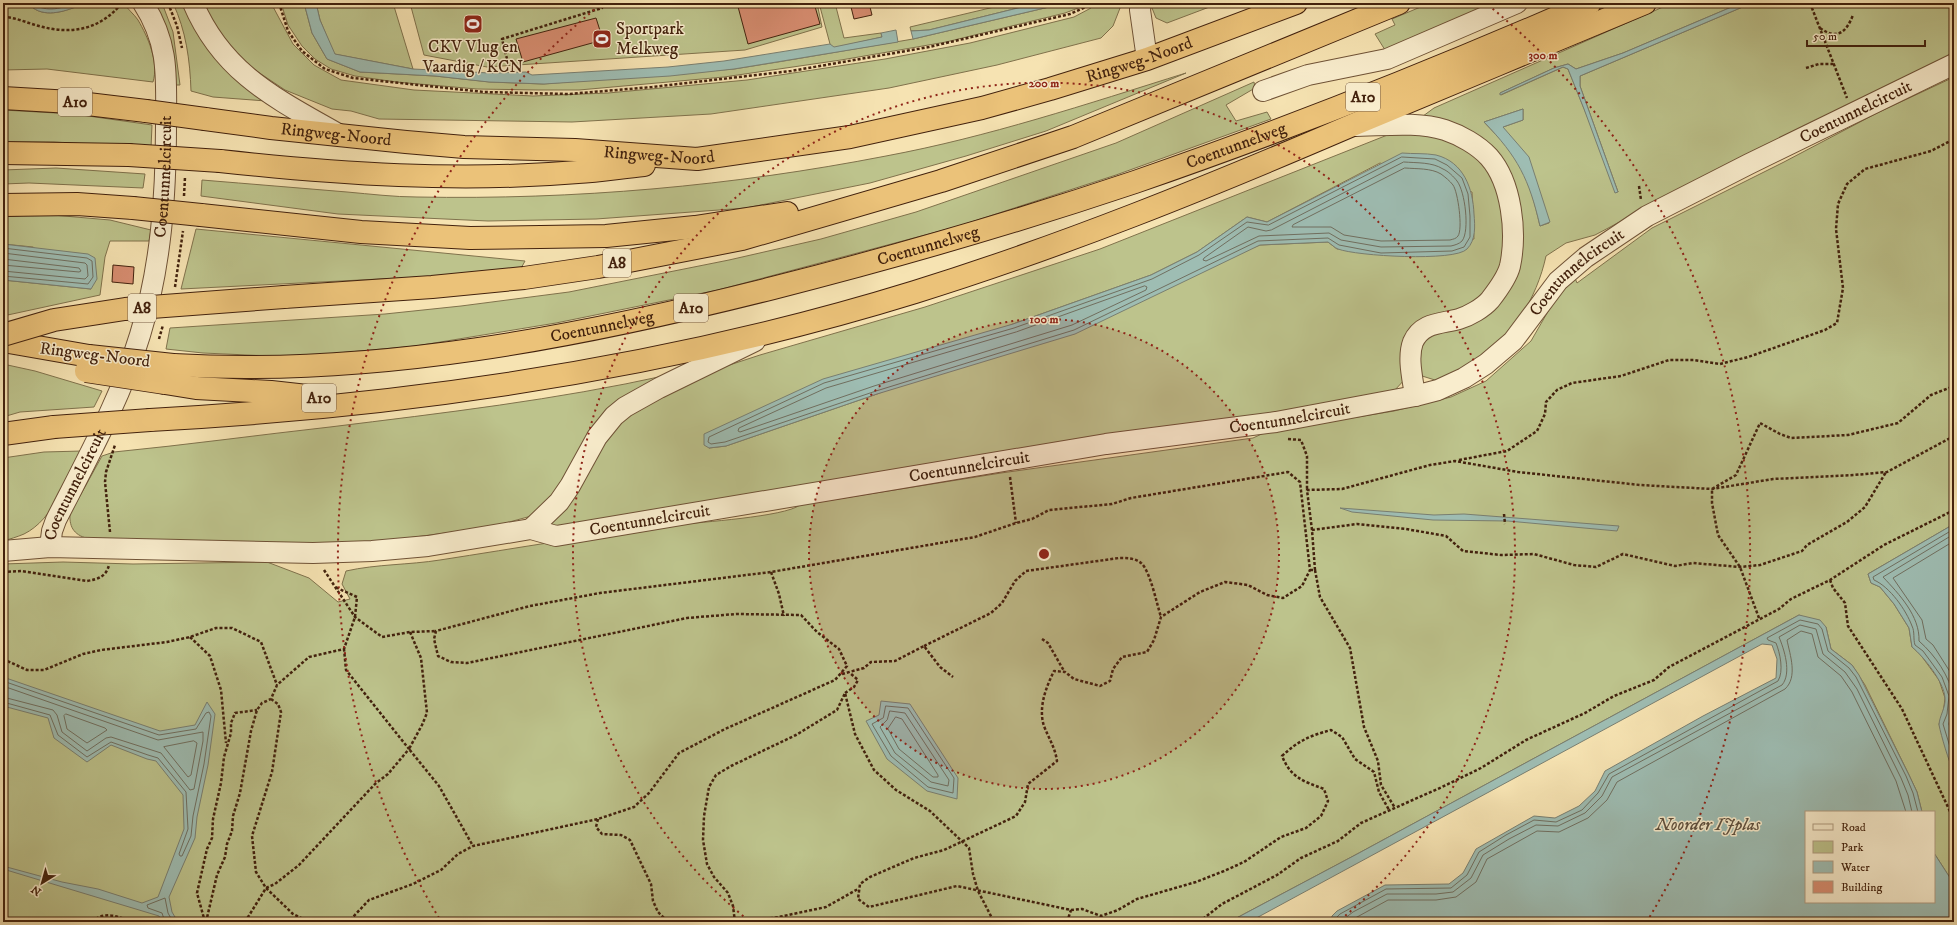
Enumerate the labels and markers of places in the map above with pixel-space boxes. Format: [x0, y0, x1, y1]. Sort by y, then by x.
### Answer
sports icon: CKV Vlug en Vaardig / KCN [462, 13, 484, 35]
place label: Sportpark Melkweg [616, 18, 684, 60]
sports icon: Sportpark Melkweg [591, 28, 613, 50]
place label: CKV Vlug en Vaardig / KCN [422, 36, 523, 78]
centre of rings [1037, 547, 1051, 561]

